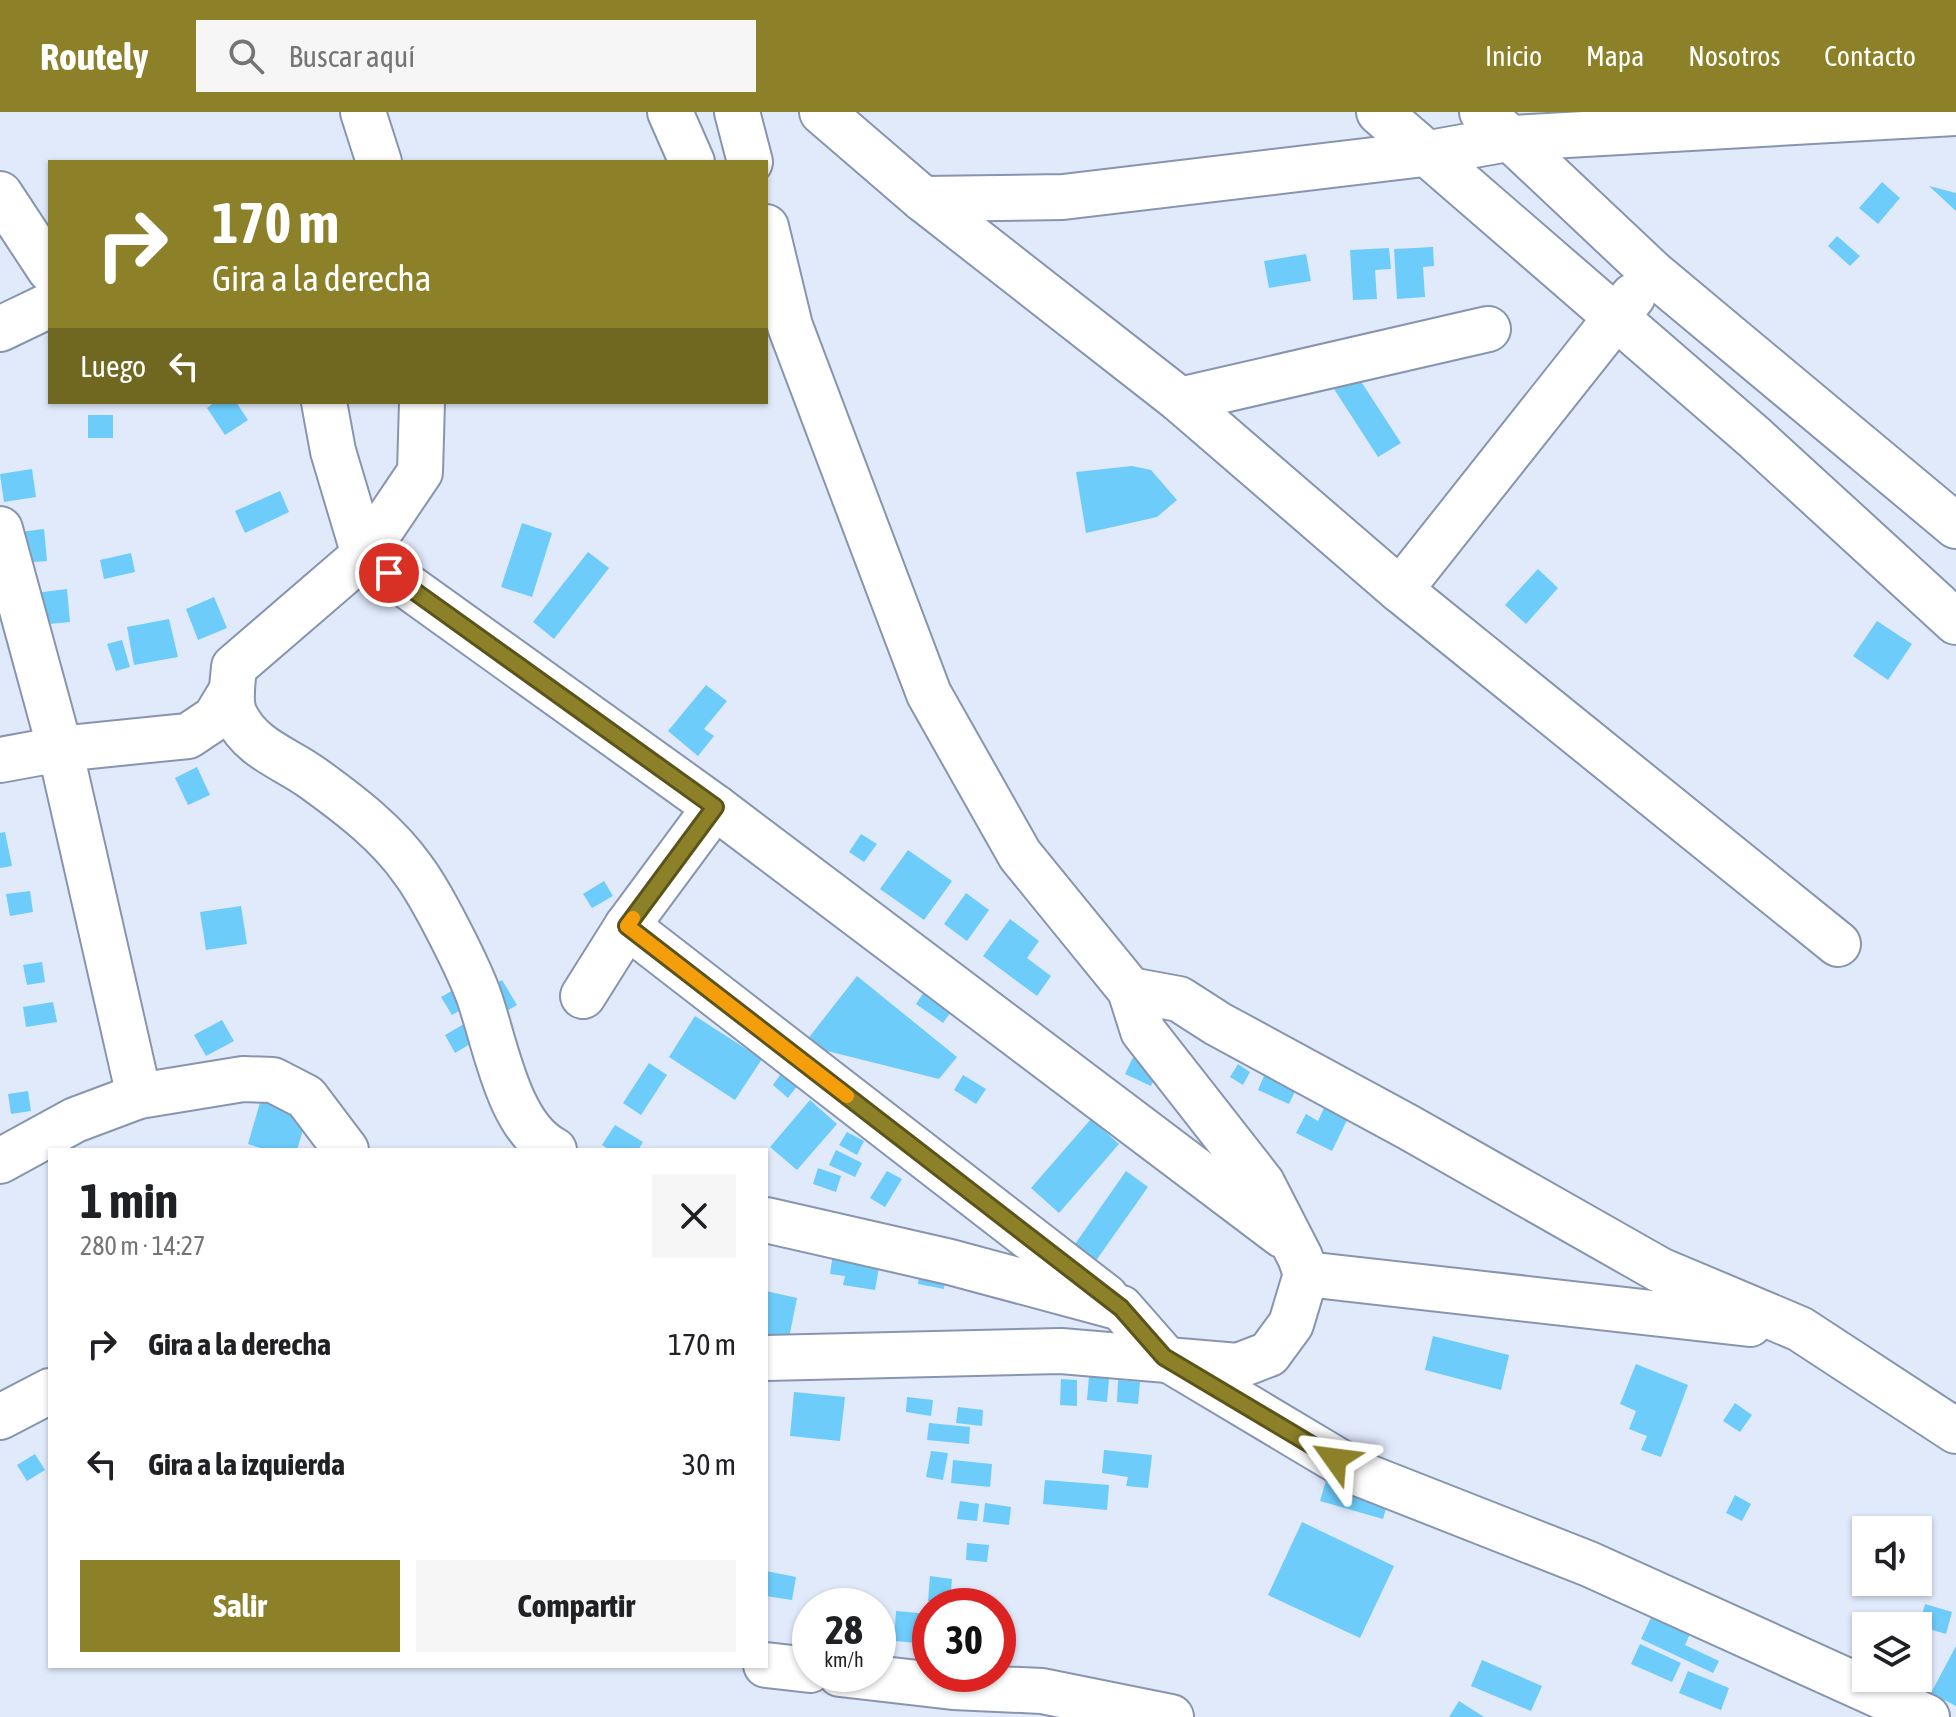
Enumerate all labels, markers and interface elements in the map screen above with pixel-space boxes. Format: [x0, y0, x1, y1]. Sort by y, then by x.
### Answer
search box [196, 20, 756, 92]
icon: search [224, 34, 268, 78]
text: Routely [40, 35, 148, 78]
text: Buscar aquí [288, 39, 415, 73]
text: Inicio [1485, 40, 1542, 72]
text: Mapa [1586, 40, 1644, 72]
text: Nosotros [1688, 40, 1780, 72]
text: Contacto [1824, 40, 1916, 72]
text: 170 m [212, 191, 339, 255]
icon: right [80, 192, 184, 296]
text: Gira a la derecha [212, 257, 432, 299]
icon: left [162, 344, 206, 388]
text: Luego [80, 349, 146, 383]
pin [355, 539, 423, 607]
icon: arrive [367, 551, 411, 595]
text: 1 min [80, 1173, 178, 1228]
button: close [652, 1174, 736, 1258]
text: 280 m · 14:27 [80, 1231, 205, 1261]
icon: right [80, 1322, 124, 1366]
text: Gira a la derecha [148, 1327, 331, 1361]
text: 170 m [668, 1327, 736, 1361]
position arrow [1293, 1417, 1377, 1501]
icon: left [80, 1442, 124, 1486]
text: Gira a la izquierda [148, 1447, 345, 1481]
text: 30 m [682, 1447, 736, 1481]
map controls [1852, 1516, 1932, 1692]
button: sound [1852, 1516, 1932, 1596]
button: Salir [80, 1560, 400, 1652]
button: Compartir [416, 1560, 736, 1652]
speed limit sign: 30 [912, 1588, 1016, 1692]
text: 28 [825, 1607, 863, 1652]
button: layers [1852, 1612, 1932, 1692]
text: km/h [824, 1648, 864, 1671]

